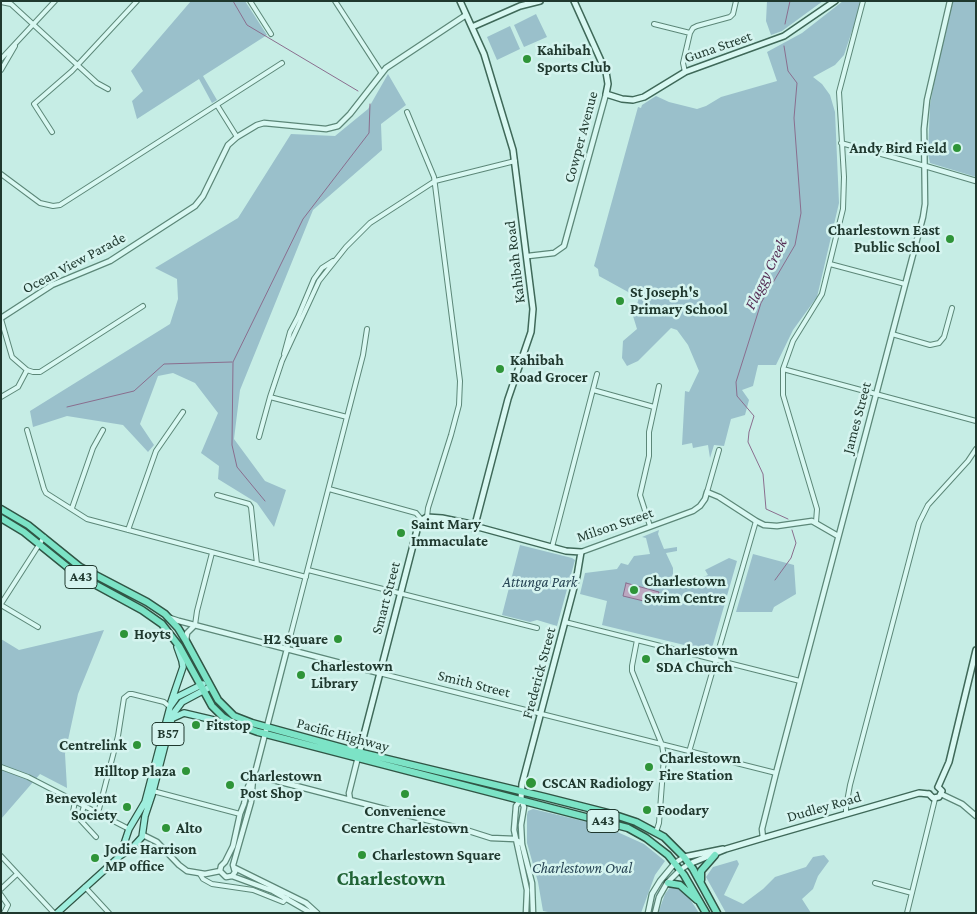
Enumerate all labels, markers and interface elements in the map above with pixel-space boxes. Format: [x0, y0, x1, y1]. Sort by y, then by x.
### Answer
street label: Guna Street [682, 27, 754, 67]
place label: Kahibah Sports Club [537, 41, 611, 76]
marker: Kahibah Sports Club [521, 53, 533, 65]
street label: Cowper Avenue [560, 89, 602, 185]
place label: Andy Bird Field [850, 139, 947, 157]
marker: Andy Bird Field [951, 142, 963, 154]
street label: Kahibah Road [501, 220, 529, 304]
place label: Charlestown East Public School [828, 221, 940, 256]
street label: Ocean View Parade [19, 228, 129, 298]
marker: Charlestown East Public School [944, 233, 956, 245]
water label: Flaggy Creek [740, 235, 792, 313]
place label: St Joseph's Primary School [630, 283, 728, 318]
marker: St Joseph's Primary School [614, 295, 626, 307]
place label: Kahibah Road Grocer [510, 351, 588, 386]
marker: Kahibah Road Grocer [494, 363, 506, 375]
street label: James Street [839, 380, 875, 456]
street label: Milson Street [574, 504, 656, 546]
place label: Saint Mary Immaculate [411, 515, 488, 550]
marker: Saint Mary Immaculate [395, 527, 407, 539]
street label: Smart Street [368, 560, 404, 636]
road number: A43 [65, 566, 97, 588]
place label: Charlestown Swim Centre [644, 572, 726, 607]
park label: Attunga Park [503, 573, 577, 591]
marker: Charlestown Swim Centre [628, 584, 640, 596]
place label: Hoyts [134, 625, 171, 643]
street label: Frederick Street [518, 625, 560, 721]
marker: Hoyts [118, 628, 130, 640]
place label: H2 Square [263, 630, 328, 648]
marker: H2 Square [332, 633, 344, 645]
place label: Charlestown SDA Church [656, 641, 738, 676]
marker: Charlestown SDA Church [640, 653, 652, 665]
place label: Charlestown Library [311, 657, 393, 692]
street label: Smith Street [436, 666, 512, 702]
marker: Charlestown Library [295, 669, 307, 681]
street label: Pacific Highway [295, 714, 391, 756]
place label: Fitstop [206, 716, 251, 734]
marker: Fitstop [190, 719, 202, 731]
road number: B57 [152, 722, 184, 746]
place label: Centrelink [59, 736, 127, 754]
marker: Centrelink [131, 739, 143, 751]
place label: Charlestown Fire Station [659, 749, 741, 784]
marker: Charlestown Fire Station [643, 761, 655, 773]
place label: Hilltop Plaza [94, 762, 176, 780]
marker: Hilltop Plaza [180, 765, 192, 777]
place label: Charlestown Post Shop [240, 767, 322, 802]
place label: CSCAN Radiology [542, 774, 653, 792]
marker: CSCAN Radiology [524, 776, 538, 790]
marker: Charlestown Post Shop [224, 779, 236, 791]
marker: Convenience Centre Charlestown [399, 788, 411, 800]
street label: Dudley Road [785, 788, 863, 826]
place label: Benevolent Society [46, 789, 117, 824]
marker: Benevolent Society [121, 801, 133, 813]
place label: Foodary [657, 801, 709, 819]
place label: Convenience Centre Charlestown [341, 802, 469, 837]
marker: Foodary [641, 804, 653, 816]
road number: A43 [587, 809, 619, 832]
place label: Alto [176, 819, 202, 837]
marker: Alto [160, 822, 172, 834]
place label: Jodie Harrison MP office [105, 840, 197, 875]
place label: Charlestown Square [372, 846, 501, 864]
marker: Charlestown Square [356, 849, 368, 861]
marker: Jodie Harrison MP office [89, 852, 101, 864]
park label: Charlestown Oval [532, 859, 632, 877]
district label: Charlestown [336, 867, 446, 891]

